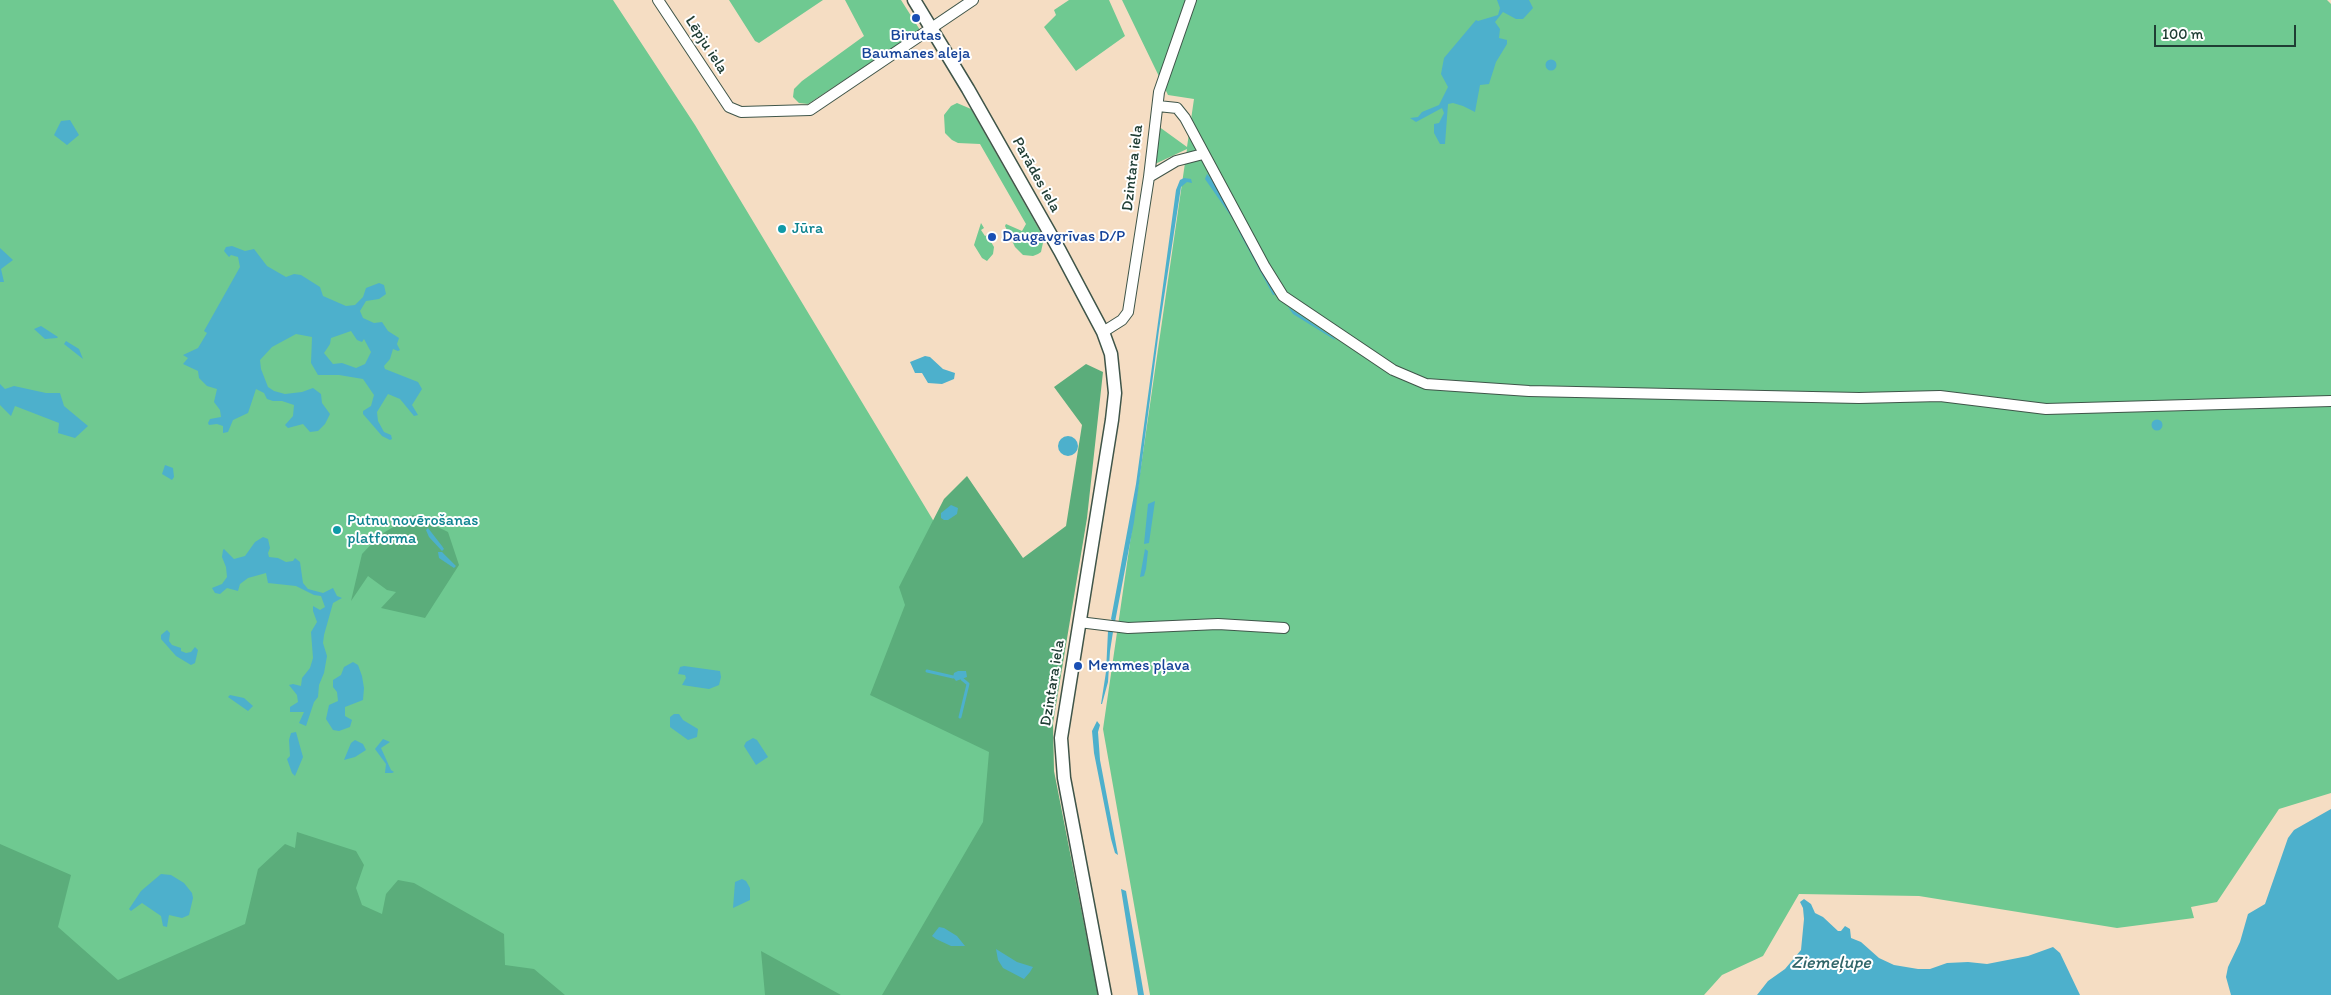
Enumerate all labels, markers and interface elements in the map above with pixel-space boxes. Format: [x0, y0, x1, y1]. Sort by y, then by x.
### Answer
street label: Lēpju iela [680, 12, 732, 78]
marker: Birutas Baumanes aleja [910, 12, 922, 24]
scale bar [2156, 15, 2298, 47]
text: 100 m [2162, 25, 2203, 43]
place label: Birutas Baumanes aleja [862, 26, 970, 64]
street label: Dzintara iela [1118, 123, 1148, 213]
street label: Parādes iela [1007, 134, 1065, 216]
place label: Jūra [792, 219, 823, 239]
marker: Jūra [776, 223, 788, 235]
place label: Daugavgrīvas D/P [1002, 227, 1125, 247]
marker: Daugavgrīvas D/P [986, 231, 998, 243]
place label: Putnu novērošanas platforma [347, 511, 478, 549]
marker: Putnu novērošanas platforma [331, 524, 343, 536]
street label: Dzintara iela [1037, 638, 1069, 728]
place label: Memmes pļava [1088, 656, 1190, 676]
marker: Memmes pļava [1072, 660, 1084, 672]
water label: Ziemeļupe [1791, 952, 1871, 974]

